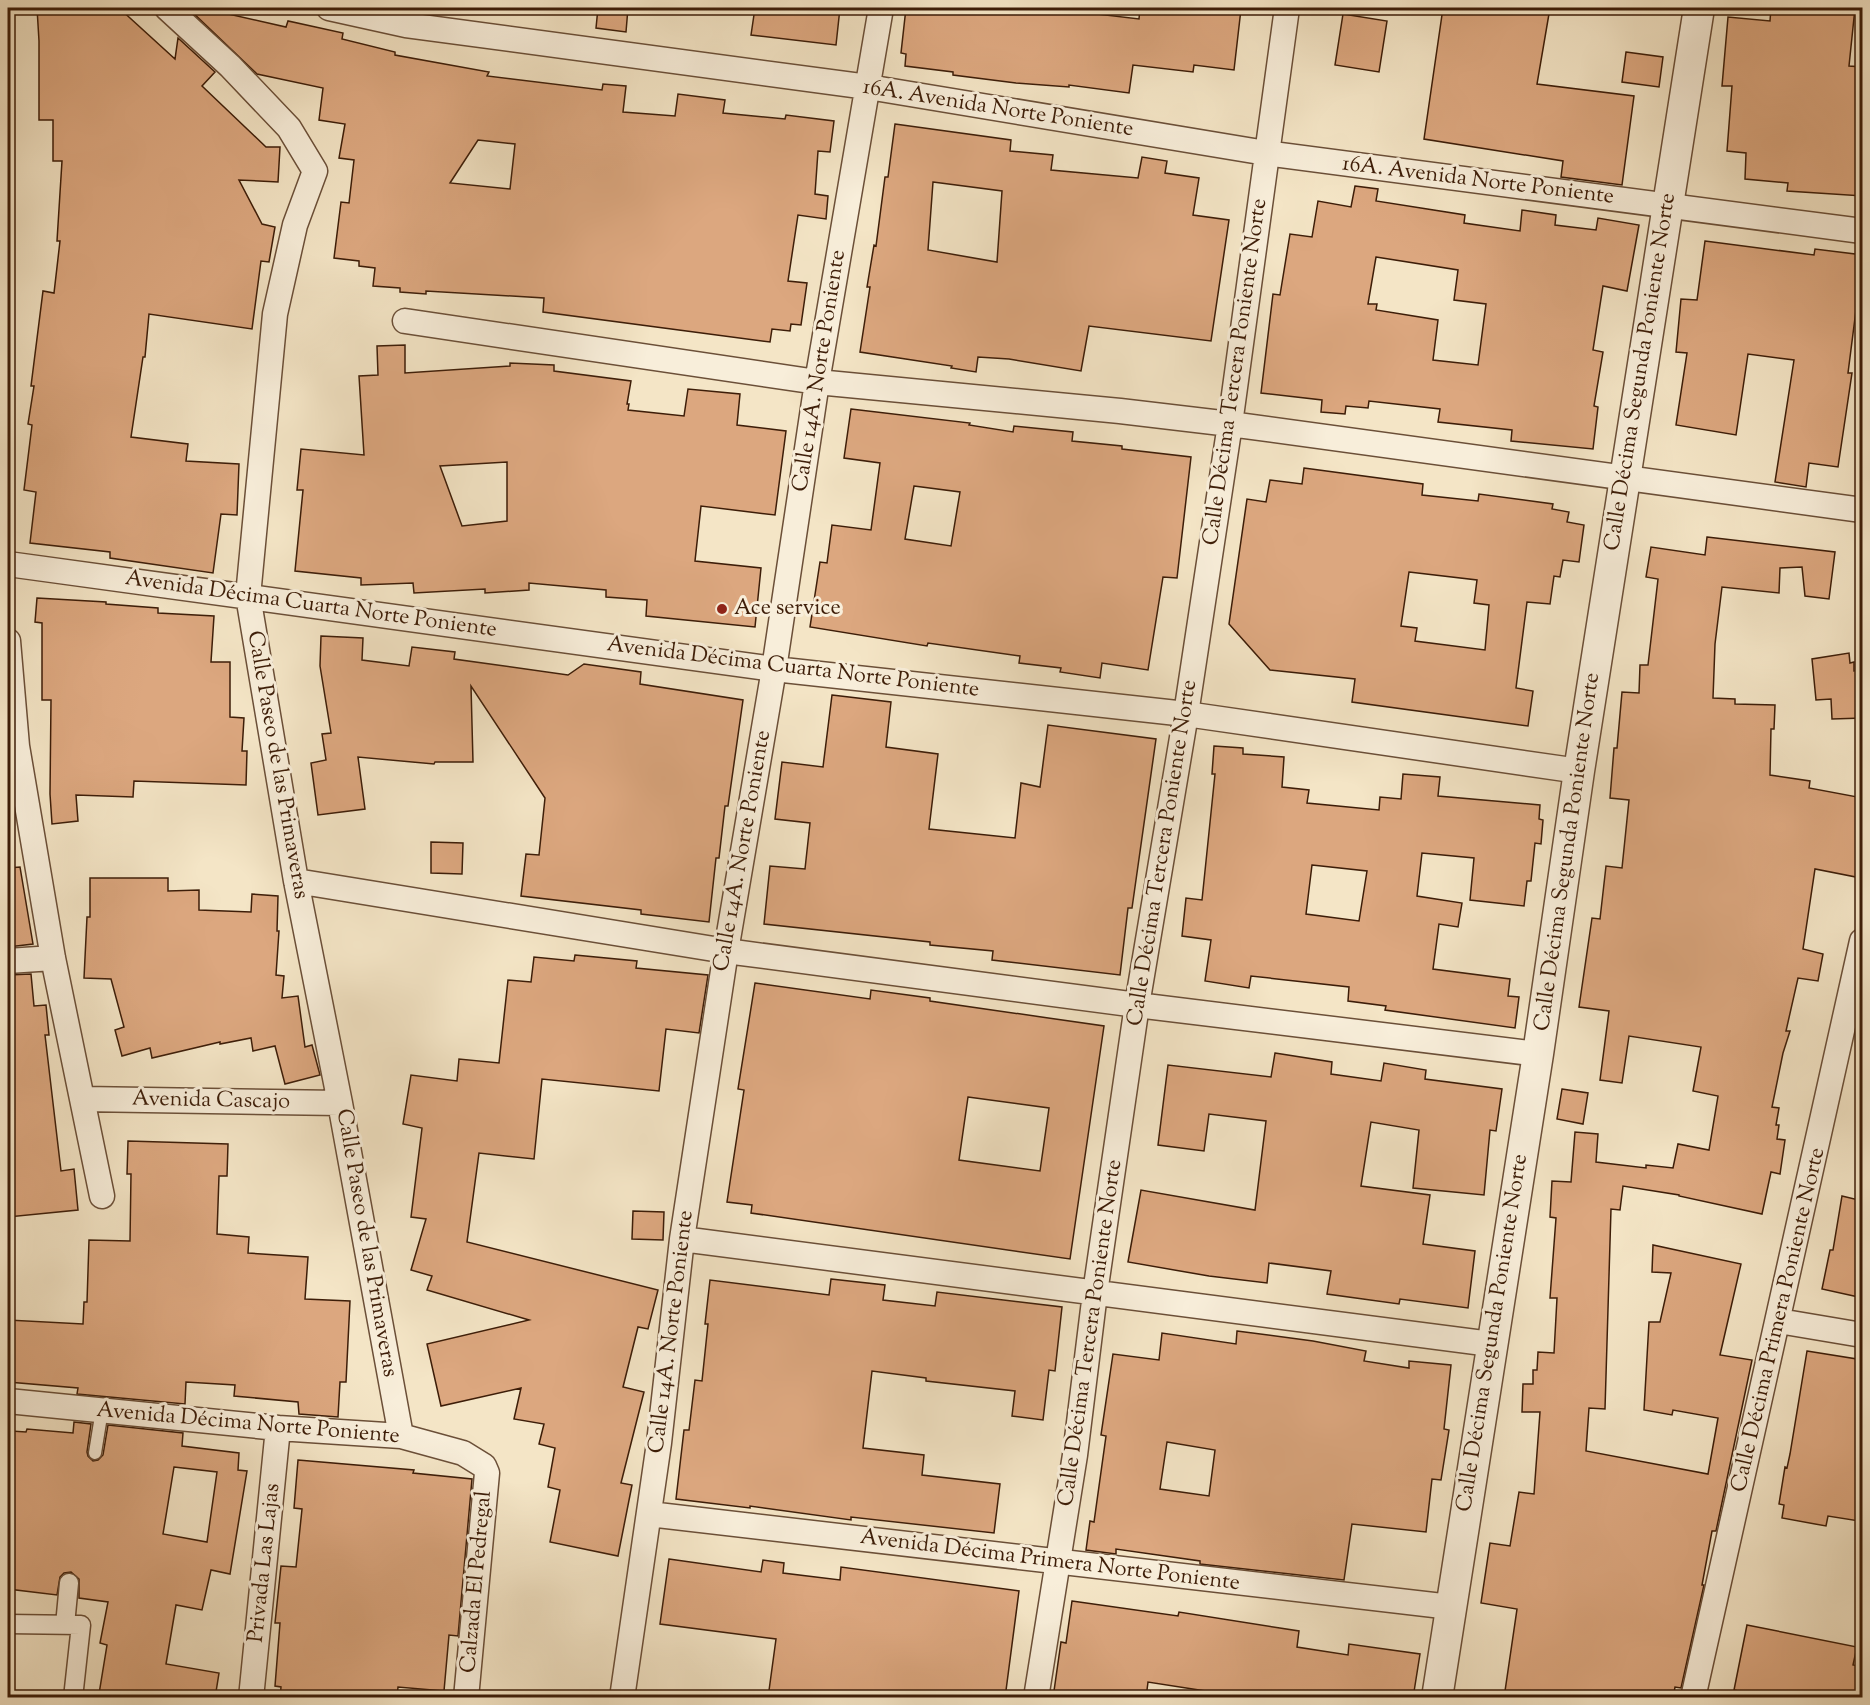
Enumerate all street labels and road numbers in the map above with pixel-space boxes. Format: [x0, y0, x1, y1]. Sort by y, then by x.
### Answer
street label: 16A. Avenida Norte Poniente [860, 72, 1136, 146]
street label: 16A. Avenida Norte Poniente [1340, 148, 1616, 214]
street label: Calle Décima Segunda Poniente Norte [1597, 191, 1685, 553]
street label: Calle Décima Tercera Poniente Norte [1196, 196, 1276, 548]
street label: Calle 14A. Norte Poniente [785, 248, 855, 494]
street label: Avenida Décima Cuarta Norte Poniente [123, 563, 499, 647]
street label: Calle Paseo de las Primaveras [238, 628, 316, 902]
street label: Avenida Décima Cuarta Norte Poniente [605, 629, 981, 707]
street label: Calle Décima Segunda Poniente Norte [1527, 671, 1609, 1033]
street label: Calle Décima Tercera Poniente Norte [1120, 678, 1206, 1028]
street label: Calle 14A. Norte Poniente [706, 728, 780, 974]
street label: Avenida Cascajo [132, 1084, 290, 1118]
street label: Calle Paseo de las Primaveras [327, 1106, 405, 1380]
street label: Calle Décima Primera Poniente Norte [1724, 1145, 1834, 1495]
street label: Calle Décima Segunda Poniente Norte [1449, 1152, 1537, 1514]
street label: Calle Décima Tercera Poniente Norte [1051, 1157, 1131, 1509]
street label: Calle 14A. Norte Poniente [641, 1209, 703, 1455]
street label: Avenida Décima Norte Poniente [95, 1395, 401, 1453]
street label: Privada Las Lajas [241, 1482, 289, 1644]
street label: Calzada El Pedregal [453, 1490, 501, 1674]
street label: Avenida Décima Primera Norte Poniente [858, 1522, 1242, 1600]

